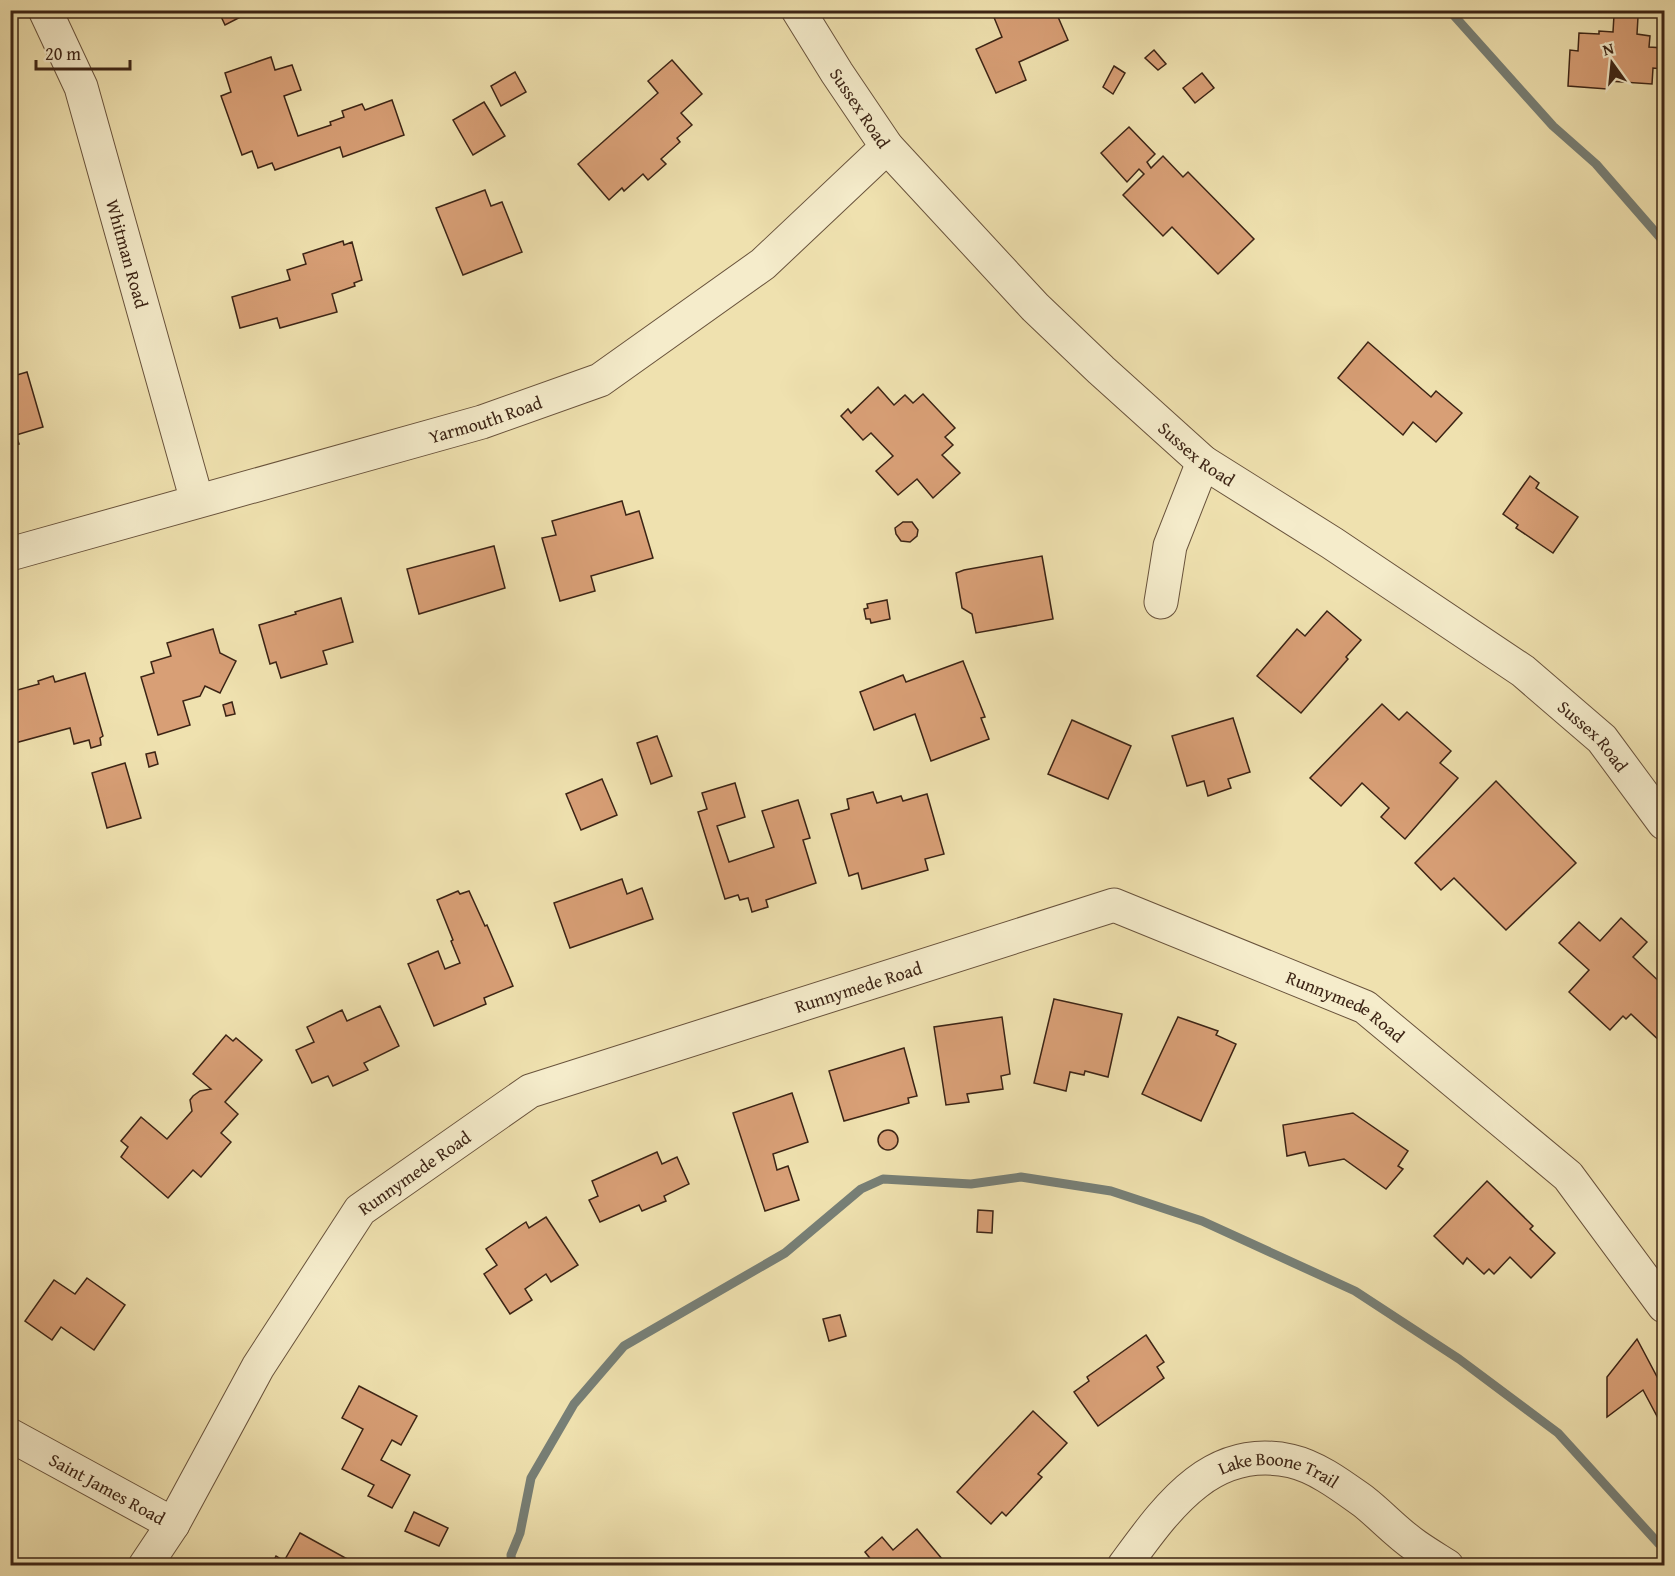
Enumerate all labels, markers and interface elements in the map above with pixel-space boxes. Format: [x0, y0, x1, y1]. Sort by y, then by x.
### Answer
scale bar [36, 33, 130, 71]
north arrow [1582, 33, 1642, 93]
text: N [1600, 35, 1617, 61]
text: 20 m [45, 40, 81, 67]
street label: Sussex Road [824, 62, 898, 154]
street label: Whitman Road [100, 196, 156, 311]
street label: Yarmouth Road [426, 388, 546, 450]
street label: Sussex Road [1152, 415, 1241, 493]
street label: Sussex Road [1552, 693, 1635, 778]
street label: Runnymede Road [791, 953, 925, 1019]
street label: Runnymede Road [1282, 963, 1411, 1049]
street label: Runnymede Road [352, 1123, 476, 1221]
street label: Lake Boone Trail [1213, 1444, 1345, 1494]
street label: Saint James Road [44, 1445, 171, 1531]

